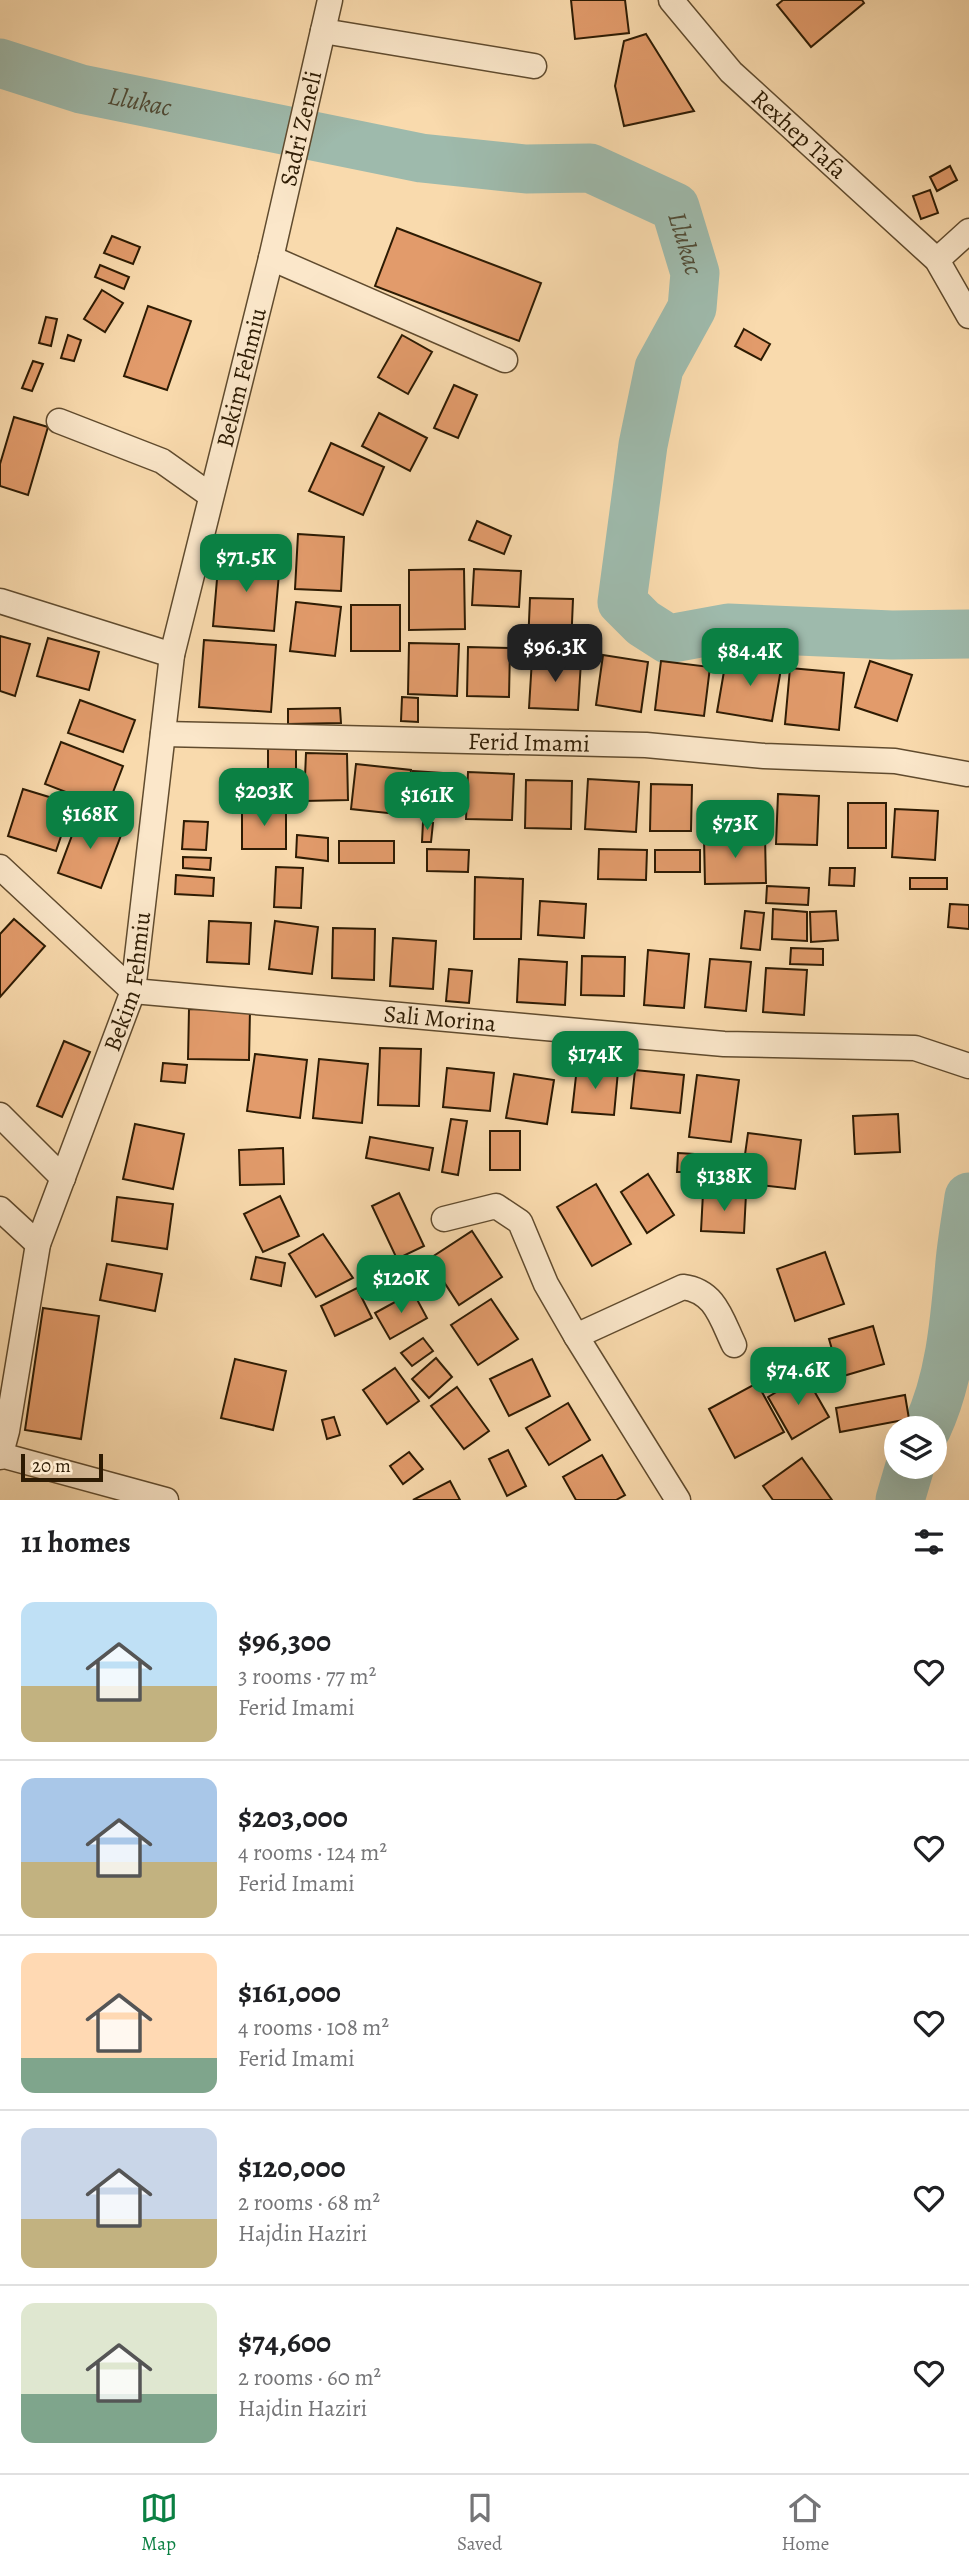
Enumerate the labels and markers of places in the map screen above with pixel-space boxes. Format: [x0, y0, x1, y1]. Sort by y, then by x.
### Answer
pin: $71.5K [189, 534, 303, 594]
pin: $96.3K [498, 624, 612, 684]
pin: $84.4K [693, 628, 807, 688]
pin: $203K [215, 768, 313, 828]
pin: $161K [378, 772, 476, 832]
pin: $168K [41, 792, 139, 851]
pin: $73K [694, 800, 776, 860]
pin: $174K [546, 1032, 644, 1091]
pin: $138K [675, 1154, 773, 1213]
pin: $120K [352, 1256, 450, 1315]
pin: $74.6K [741, 1348, 855, 1407]

